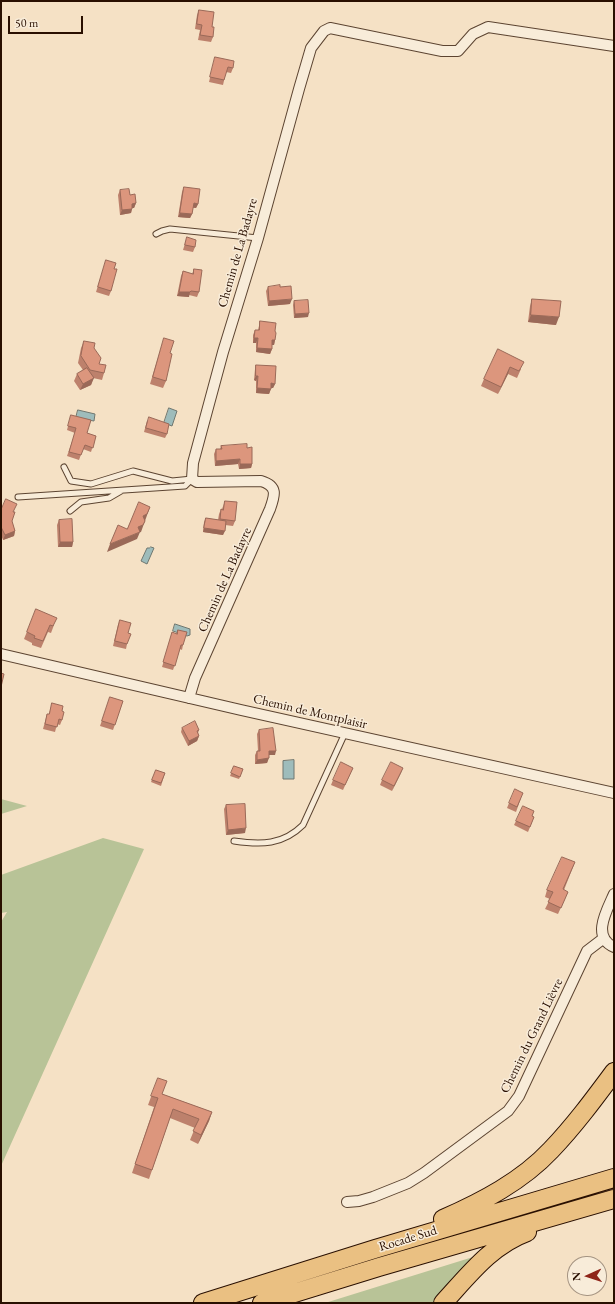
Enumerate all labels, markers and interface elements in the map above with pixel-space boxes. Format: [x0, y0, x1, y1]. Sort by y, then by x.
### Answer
scale bar [10, 8, 85, 34]
text: 50 m [15, 15, 38, 31]
street label: Chemin de La Badayre [215, 197, 261, 309]
street label: Chemin de La Badayre [195, 525, 255, 635]
street label: Chemin de Montplaisir [251, 691, 369, 733]
street label: Chemin du Grand Lièvre [497, 976, 567, 1096]
street label: Rocade Sud [377, 1223, 439, 1255]
north arrow [567, 1256, 607, 1296]
text: N [569, 1272, 583, 1281]

